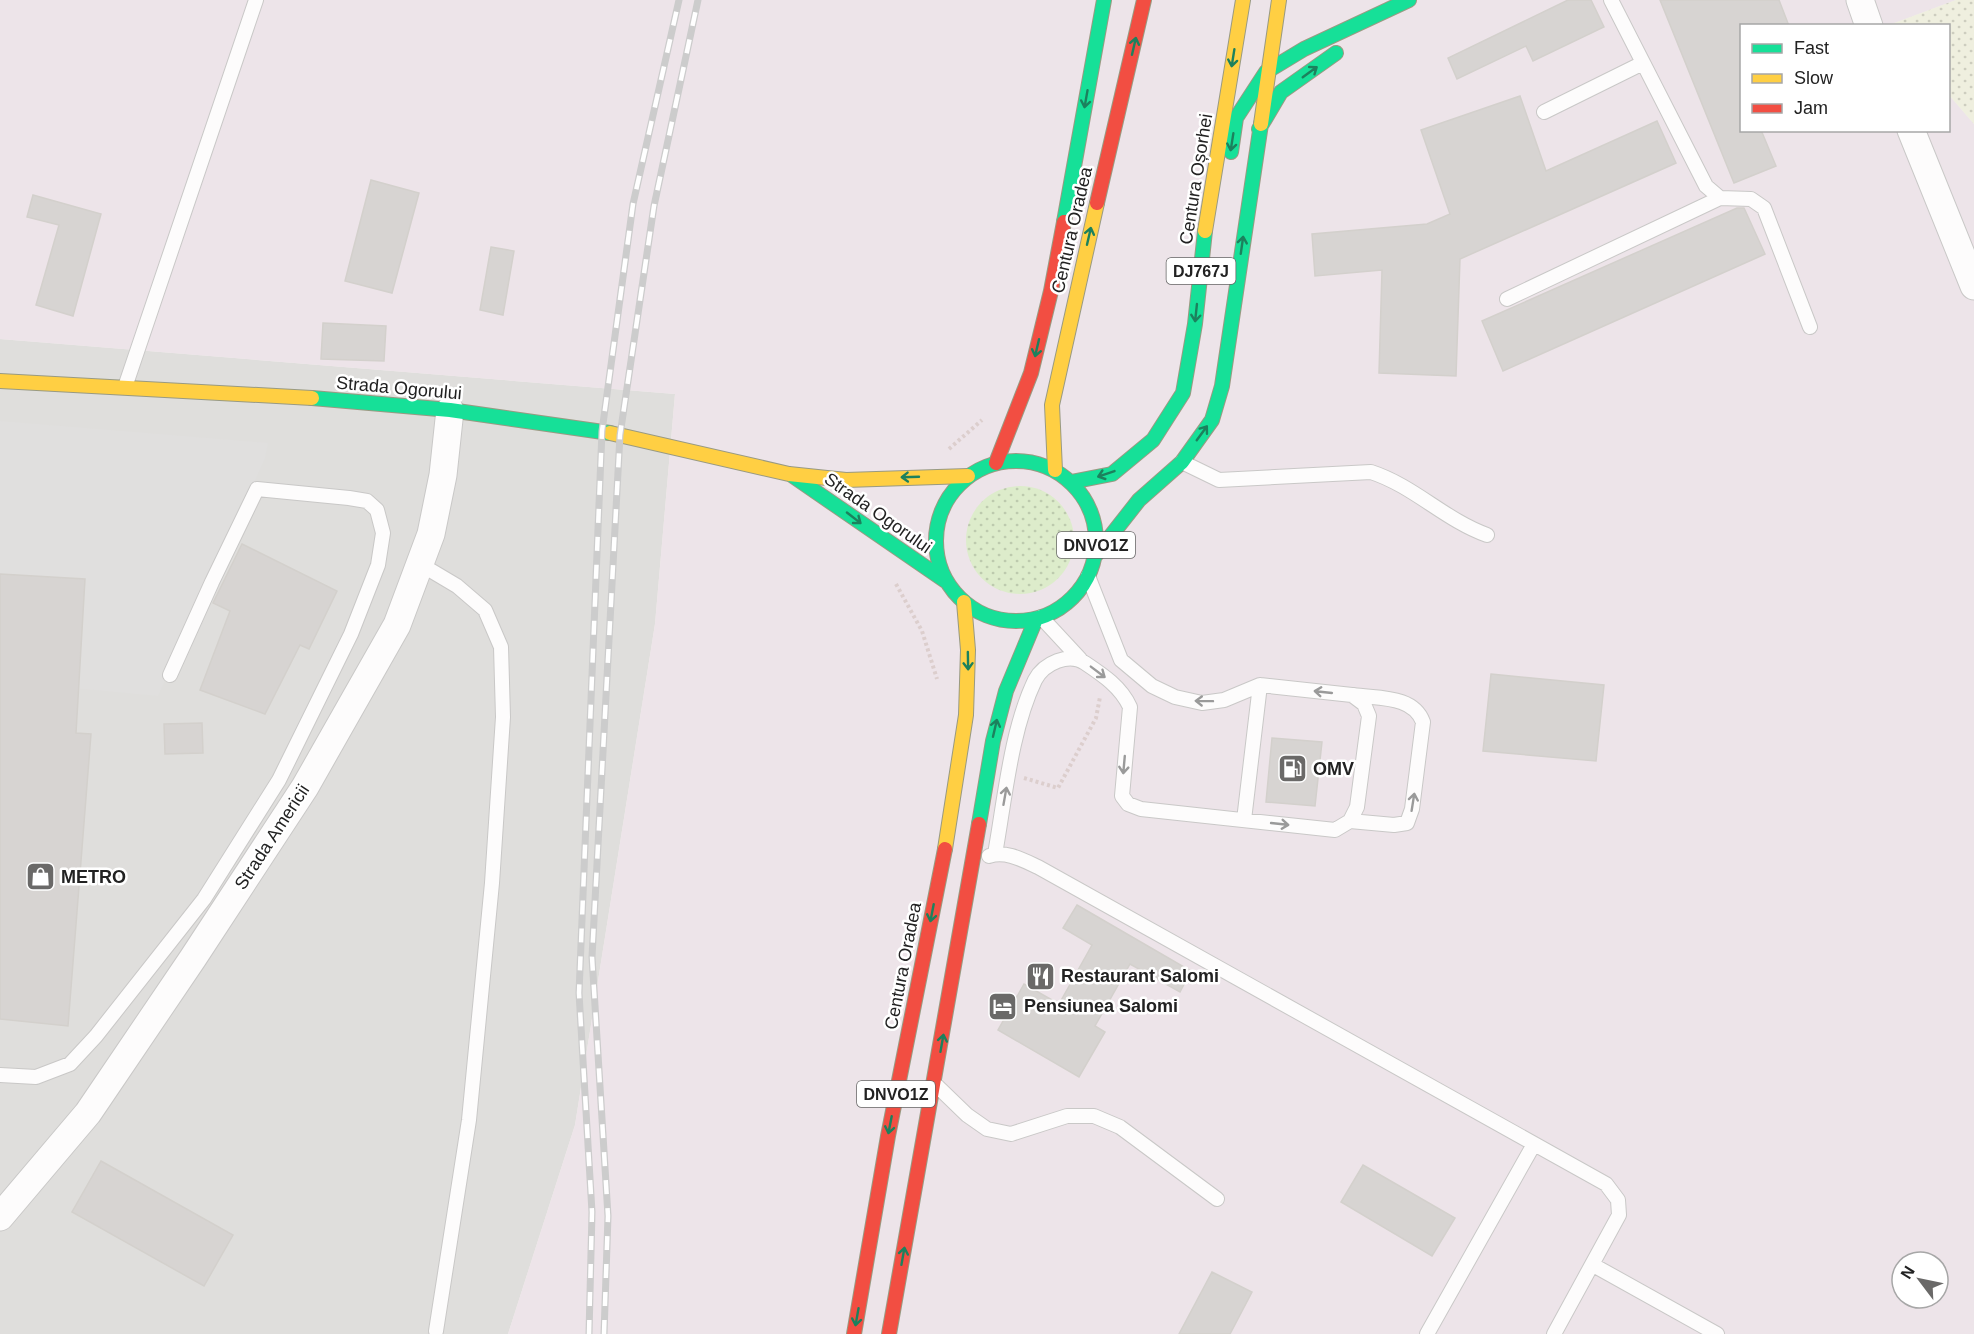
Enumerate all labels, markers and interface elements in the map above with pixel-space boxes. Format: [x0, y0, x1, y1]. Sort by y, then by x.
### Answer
legend [1740, 24, 1950, 132]
one-way arrow [1128, 37, 1140, 56]
text: Fast [1794, 38, 1829, 58]
one-way arrow [1227, 47, 1238, 67]
one-way arrow [1301, 66, 1317, 78]
text: Slow [1794, 68, 1834, 88]
one-way arrow [1080, 89, 1091, 108]
text: Jam [1794, 98, 1828, 118]
street label: Centura Oșorhei [1176, 112, 1216, 246]
one-way arrow [1227, 132, 1238, 152]
street label: Centura Oradea [1048, 164, 1096, 295]
one-way arrow [1084, 227, 1096, 246]
one-way arrow [1237, 235, 1248, 255]
road number: DJ767J [1166, 258, 1236, 284]
one-way arrow [1190, 303, 1201, 322]
one-way arrow [1031, 338, 1043, 357]
street label: Strada Ogorului [335, 373, 463, 403]
one-way arrow [1196, 426, 1208, 442]
street label: Strada Ogorului [821, 469, 935, 557]
one-way arrow [1098, 469, 1116, 480]
one-way arrow [900, 472, 920, 483]
one-way arrow [846, 512, 862, 525]
road number: DNVO1Z [1057, 532, 1135, 558]
one-way arrow [962, 650, 974, 670]
one-way arrow [1089, 665, 1105, 678]
one-way arrow [1314, 686, 1333, 697]
one-way arrow [1195, 695, 1215, 707]
one-way arrow [990, 719, 1002, 738]
fuel station icon: OMV [1276, 753, 1308, 785]
one-way arrow [1119, 755, 1130, 775]
place label: OMV [1313, 759, 1354, 779]
street label: Strada Americii [231, 781, 313, 893]
one-way arrow [1000, 787, 1011, 806]
one-way arrow [1408, 792, 1419, 812]
one-way arrow [1270, 819, 1290, 830]
shop icon: METRO [24, 861, 56, 893]
place label: METRO [61, 867, 126, 887]
street label: Centura Oradea [881, 900, 925, 1031]
one-way arrow [926, 903, 937, 922]
restaurant icon: Restaurant Salomi [1024, 960, 1056, 992]
place label: Restaurant Salomi [1061, 966, 1219, 986]
hotel icon: Pensiunea Salomi [987, 990, 1019, 1022]
place label: Pensiunea Salomi [1024, 996, 1178, 1016]
one-way arrow [937, 1034, 948, 1054]
road number: DNVO1Z [857, 1081, 935, 1107]
one-way arrow [884, 1114, 895, 1134]
one-way arrow [898, 1246, 909, 1266]
north arrow [1890, 1250, 1950, 1310]
text: N [1897, 1263, 1918, 1282]
one-way arrow [851, 1307, 862, 1326]

